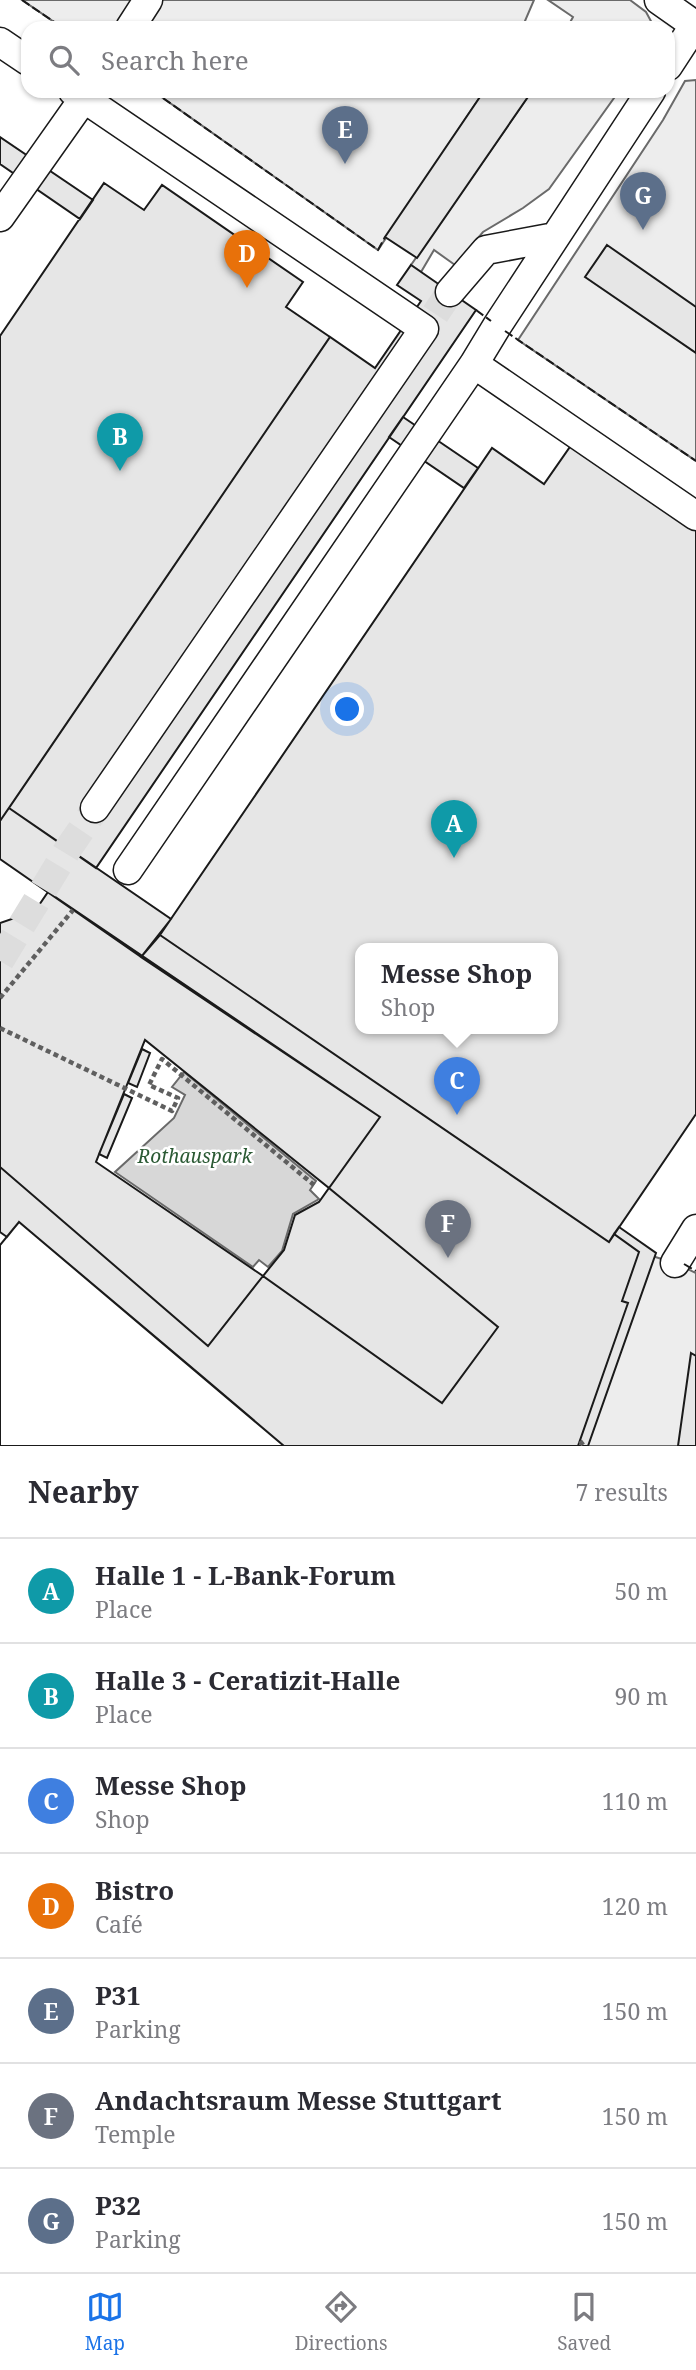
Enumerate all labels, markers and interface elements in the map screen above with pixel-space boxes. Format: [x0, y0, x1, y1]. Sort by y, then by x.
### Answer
search box [21, 21, 675, 98]
icon: search [45, 41, 83, 79]
text: Search here [101, 42, 249, 78]
pin: E [322, 106, 368, 164]
pin: G [620, 172, 666, 230]
pin: D [224, 230, 270, 288]
pin: B [97, 413, 143, 471]
your location [330, 692, 364, 726]
pin: A [431, 800, 477, 858]
popup [355, 943, 558, 1034]
text: Messe Shop [381, 955, 532, 991]
text: Shop [381, 991, 435, 1023]
pin: C [434, 1057, 480, 1115]
park label: Rothauspark [137, 1143, 254, 1169]
pin: F [425, 1200, 471, 1258]
text: Nearby [28, 1471, 139, 1512]
text: 7 results [575, 1476, 668, 1508]
text: Halle 1 - L-Bank-Forum [95, 1557, 396, 1593]
text: A [42, 1575, 60, 1607]
text: 50 m [615, 1575, 668, 1607]
text: Place [95, 1593, 153, 1625]
text: Halle 3 - Ceratizit-Halle [95, 1662, 400, 1698]
text: B [43, 1680, 59, 1712]
text: 90 m [615, 1680, 668, 1712]
text: Place [95, 1698, 153, 1730]
text: Messe Shop [95, 1767, 246, 1803]
text: C [43, 1785, 59, 1817]
text: 110 m [602, 1785, 668, 1817]
text: Shop [95, 1803, 150, 1835]
text: Bistro [95, 1872, 174, 1908]
text: D [42, 1890, 60, 1922]
text: 120 m [602, 1890, 668, 1922]
text: Café [95, 1908, 143, 1940]
text: P31 [95, 1977, 141, 2013]
text: E [43, 1995, 59, 2027]
text: 150 m [602, 1995, 668, 2027]
text: Parking [95, 2013, 181, 2045]
text: Andachtsraum Messe Stuttgart [95, 2082, 501, 2118]
text: F [44, 2100, 58, 2132]
text: 150 m [602, 2100, 668, 2132]
text: Temple [95, 2118, 176, 2150]
text: P32 [95, 2187, 141, 2223]
text: G [42, 2205, 60, 2237]
text: 150 m [602, 2205, 668, 2237]
text: Parking [95, 2223, 181, 2255]
tab: Map [85, 2288, 125, 2356]
tab: Directions [295, 2288, 388, 2356]
tab: Saved [557, 2288, 611, 2356]

